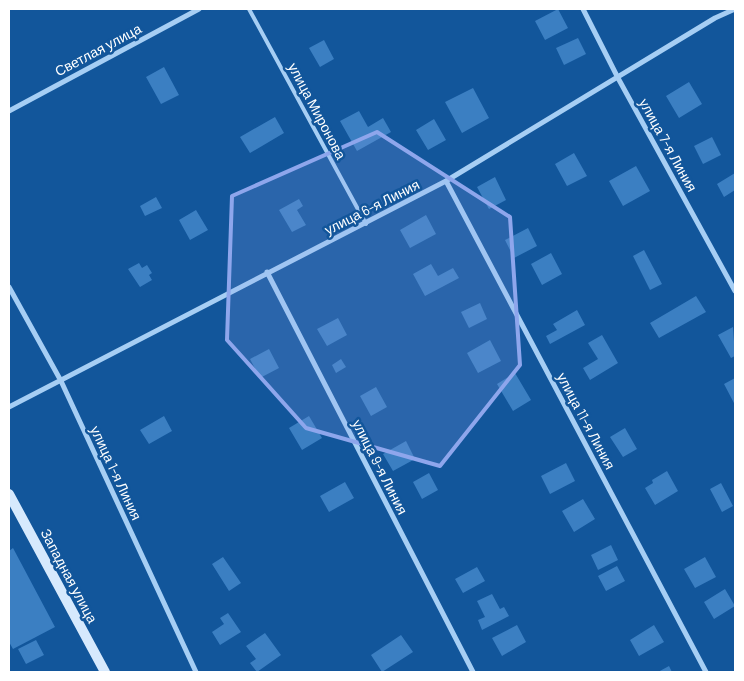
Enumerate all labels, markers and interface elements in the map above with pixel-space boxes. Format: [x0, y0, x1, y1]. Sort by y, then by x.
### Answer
street label: Светлая улица [52, 20, 144, 80]
street label: улица Миронова [285, 60, 350, 162]
street label: улица 7-я Линия [636, 95, 701, 194]
street label: улица 6-я Линия [321, 175, 422, 238]
street label: улица 11-я Линия [554, 369, 619, 472]
street label: улица 9-я Линия [349, 416, 412, 517]
street label: улица 1-я Линия [87, 423, 146, 523]
street label: Западная улица [37, 526, 101, 626]

